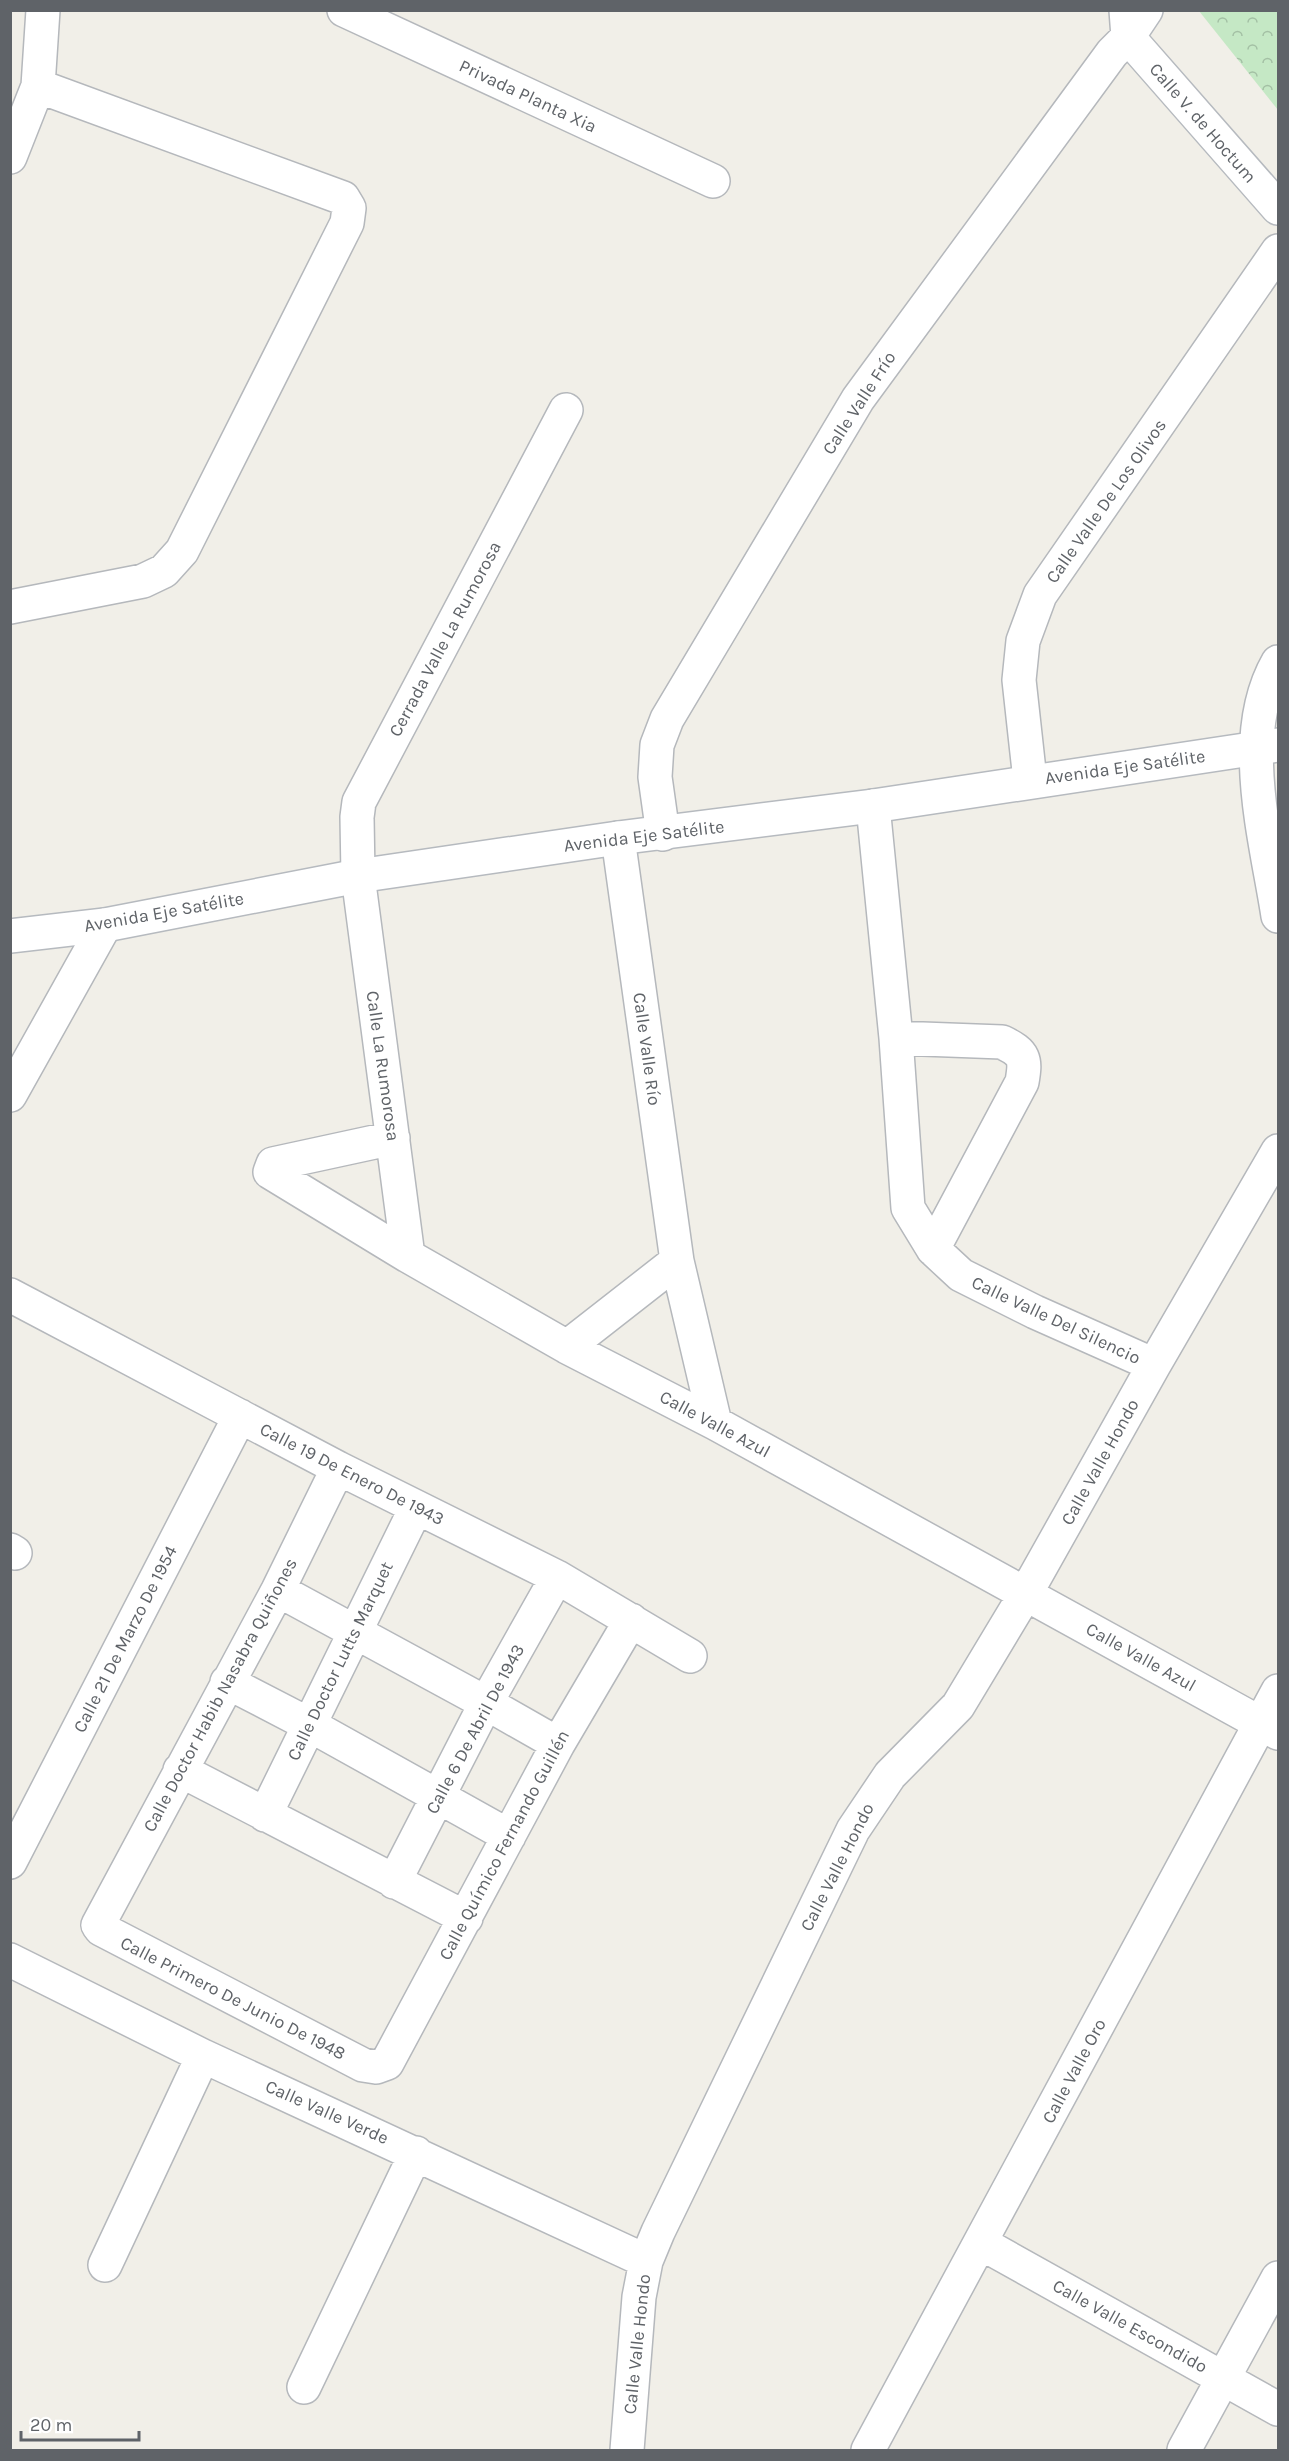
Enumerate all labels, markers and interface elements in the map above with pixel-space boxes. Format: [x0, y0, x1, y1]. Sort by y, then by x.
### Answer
street label: Privada Planta Xia [456, 55, 600, 137]
street label: Calle V. de Hoctum [1145, 58, 1261, 188]
street label: Calle Valle Frío [817, 347, 901, 459]
street label: Calle Valle De Los Olivos [1041, 415, 1171, 587]
street label: Cerrada Valle La Rumorosa [384, 538, 506, 740]
street label: Avenida Eje Satélite [1043, 745, 1207, 789]
street label: Avenida Eje Satélite [562, 815, 726, 857]
street label: Avenida Eje Satélite [82, 887, 246, 937]
street label: Calle La Rumorosa [362, 989, 404, 1143]
street label: Calle Valle Río [628, 991, 666, 1107]
street label: Calle Valle Del Silencio [968, 1271, 1144, 1369]
street label: Calle Valle Azul [656, 1386, 774, 1462]
street label: Calle Valle Hondo [1056, 1395, 1144, 1529]
street label: Calle 19 De Enero De 1943 [256, 1418, 448, 1530]
street label: Calle 21 De Marzo De 1954 [68, 1542, 182, 1736]
street label: Calle Doctor Habib Nasabra Quiñones [138, 1554, 302, 1836]
street label: Calle Doctor Lutts Marquet [282, 1558, 398, 1764]
street label: Calle Valle Azul [1082, 1618, 1200, 1696]
street label: Calle 6 De Abril De 1943 [421, 1640, 529, 1818]
street label: Calle Químico Fernando Guillén [434, 1726, 574, 1964]
street label: Calle Valle Hondo [795, 1799, 879, 1935]
street label: Calle Primero De Junio De 1948 [117, 1931, 349, 2065]
street label: Calle Valle Oro [1037, 2015, 1111, 2127]
street label: Calle Valle Verde [262, 2075, 392, 2149]
street label: Calle Valle Hondo [619, 2273, 655, 2415]
street label: Calle Valle Escondido [1049, 2274, 1211, 2378]
scale bar [21, 2404, 140, 2442]
text: 20 m [30, 2414, 72, 2436]

